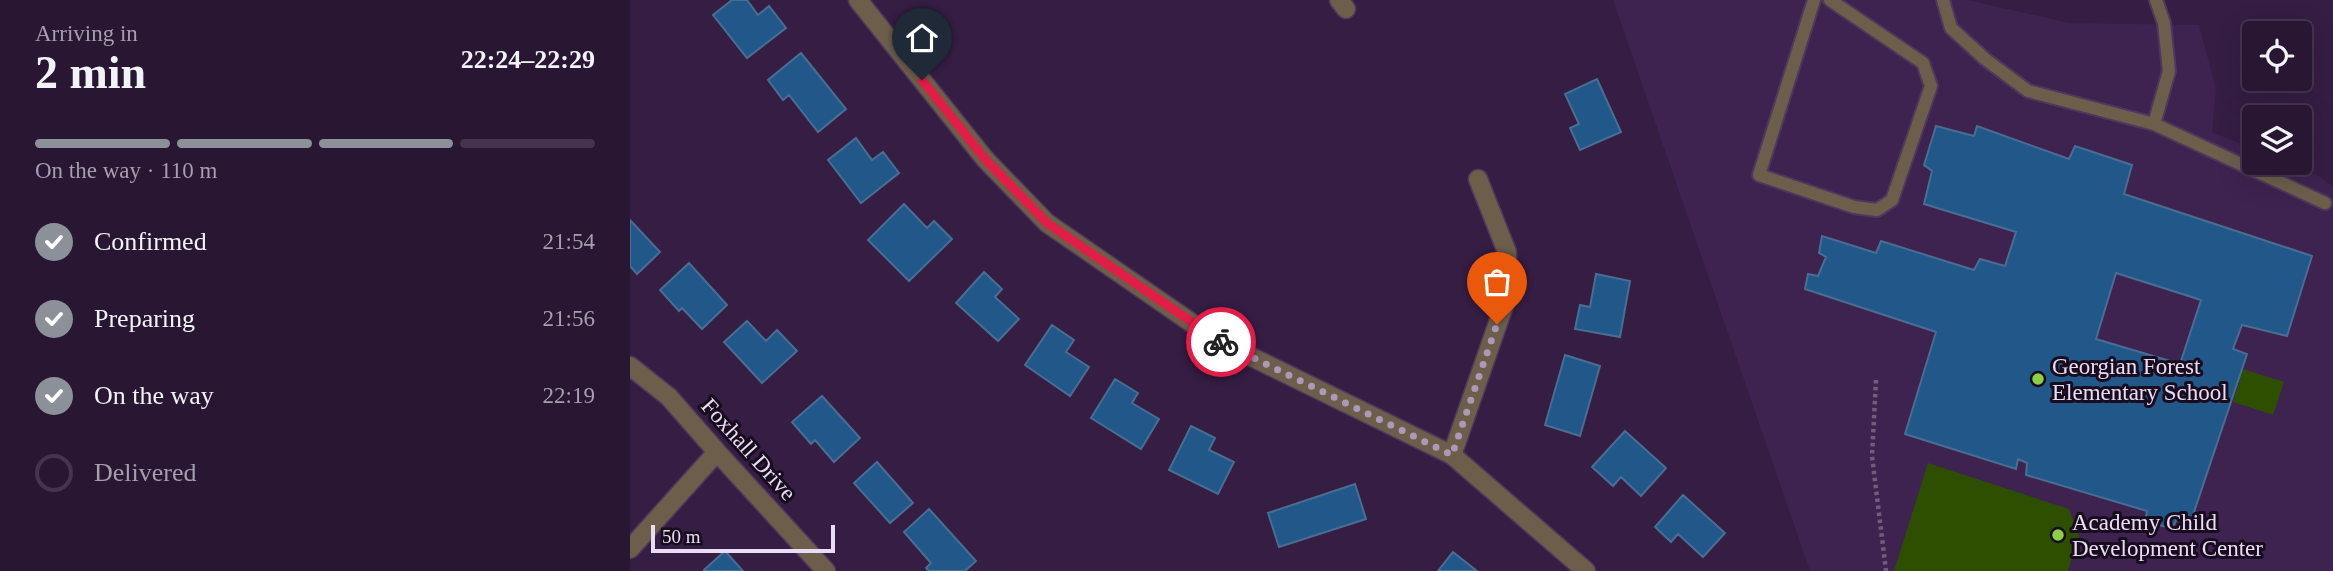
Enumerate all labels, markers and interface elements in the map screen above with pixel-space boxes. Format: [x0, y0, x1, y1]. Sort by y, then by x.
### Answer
pin [892, 8, 952, 80]
icon: home [903, 19, 941, 57]
text: Arriving in [35, 21, 138, 46]
map controls [2242, 21, 2312, 175]
button: locate [2242, 21, 2312, 91]
text: 22:24–22:29 [461, 45, 595, 74]
text: 2 min [35, 47, 146, 98]
button: layers [2242, 105, 2312, 175]
text: On the way · 110 m [35, 158, 217, 183]
icon: check [35, 223, 73, 261]
text: Confirmed [94, 227, 207, 256]
text: 21:54 [543, 229, 595, 254]
pin [1467, 252, 1527, 324]
icon: bag [1478, 263, 1516, 301]
icon: check [35, 300, 73, 338]
text: Preparing [94, 304, 195, 333]
text: 21:56 [543, 306, 595, 331]
courier [1186, 307, 1256, 377]
icon: bike [1202, 323, 1240, 361]
place label: Georgian Forest Elementary School [2052, 354, 2228, 405]
marker: Georgian Forest Elementary School [2030, 371, 2046, 387]
icon: check [35, 377, 73, 415]
text: On the way [94, 381, 214, 410]
text: 22:19 [543, 383, 595, 408]
street label: Foxhall Drive [696, 393, 801, 505]
text: Delivered [94, 458, 197, 487]
place label: Academy Child Development Center [2072, 510, 2263, 561]
scale bar [651, 522, 835, 554]
text: 50 m [662, 526, 701, 547]
marker: Academy Child Development Center [2050, 527, 2066, 543]

